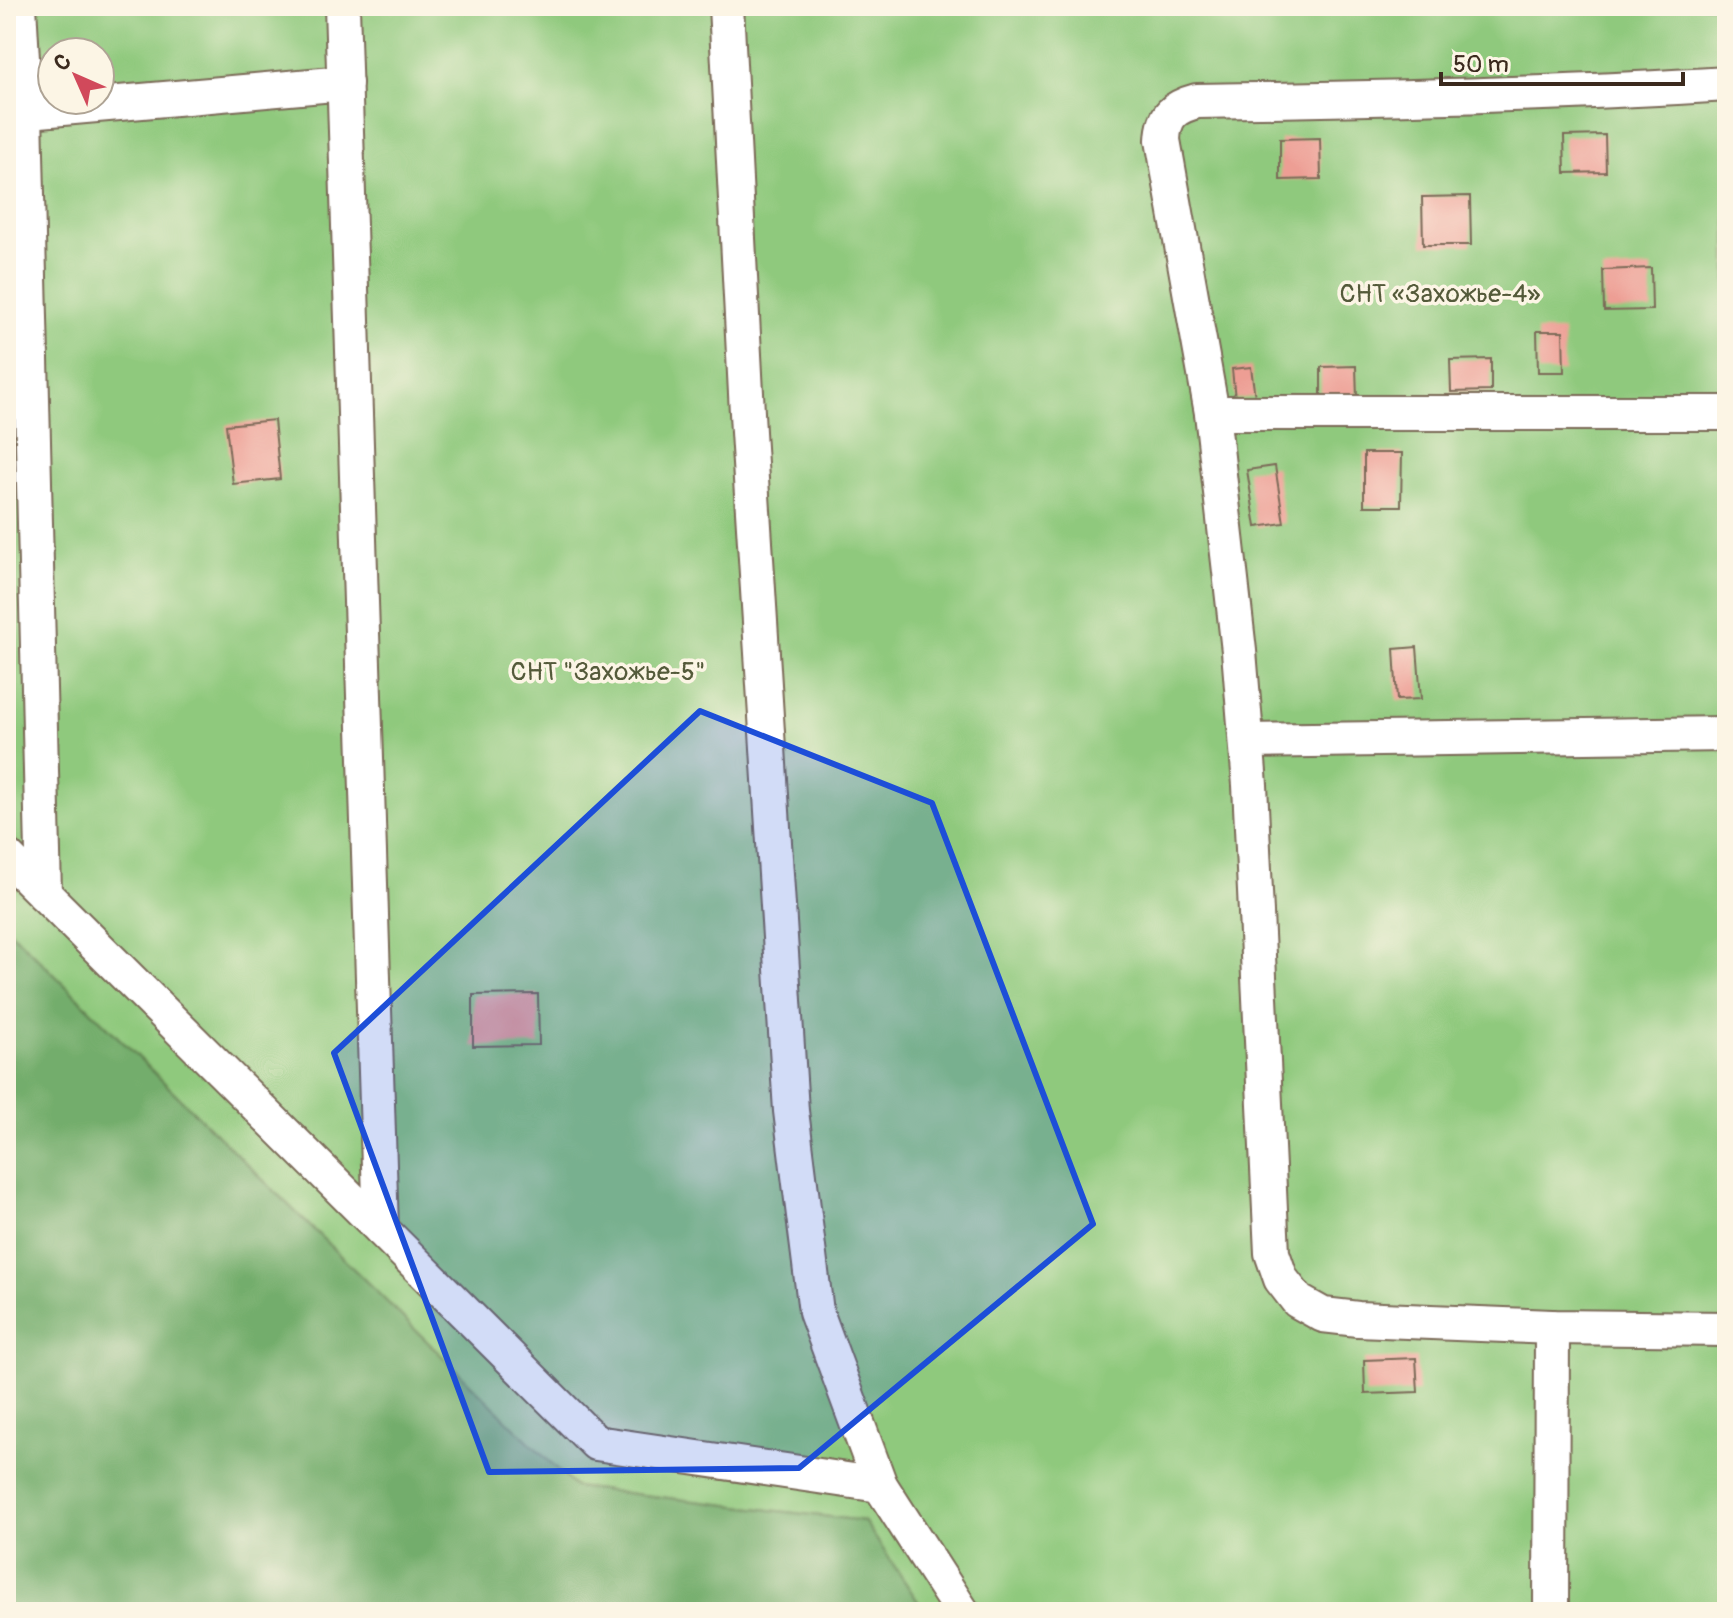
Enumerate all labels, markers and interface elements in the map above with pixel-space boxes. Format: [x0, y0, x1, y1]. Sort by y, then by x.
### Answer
north arrow [36, 36, 116, 116]
scale bar [1441, 36, 1683, 86]
text: С [48, 48, 78, 77]
text: 50 m [1453, 50, 1509, 79]
park label: СНТ «Захожье-4» [1340, 278, 1540, 310]
park label: СНТ "Захожье-5" [511, 656, 705, 688]

